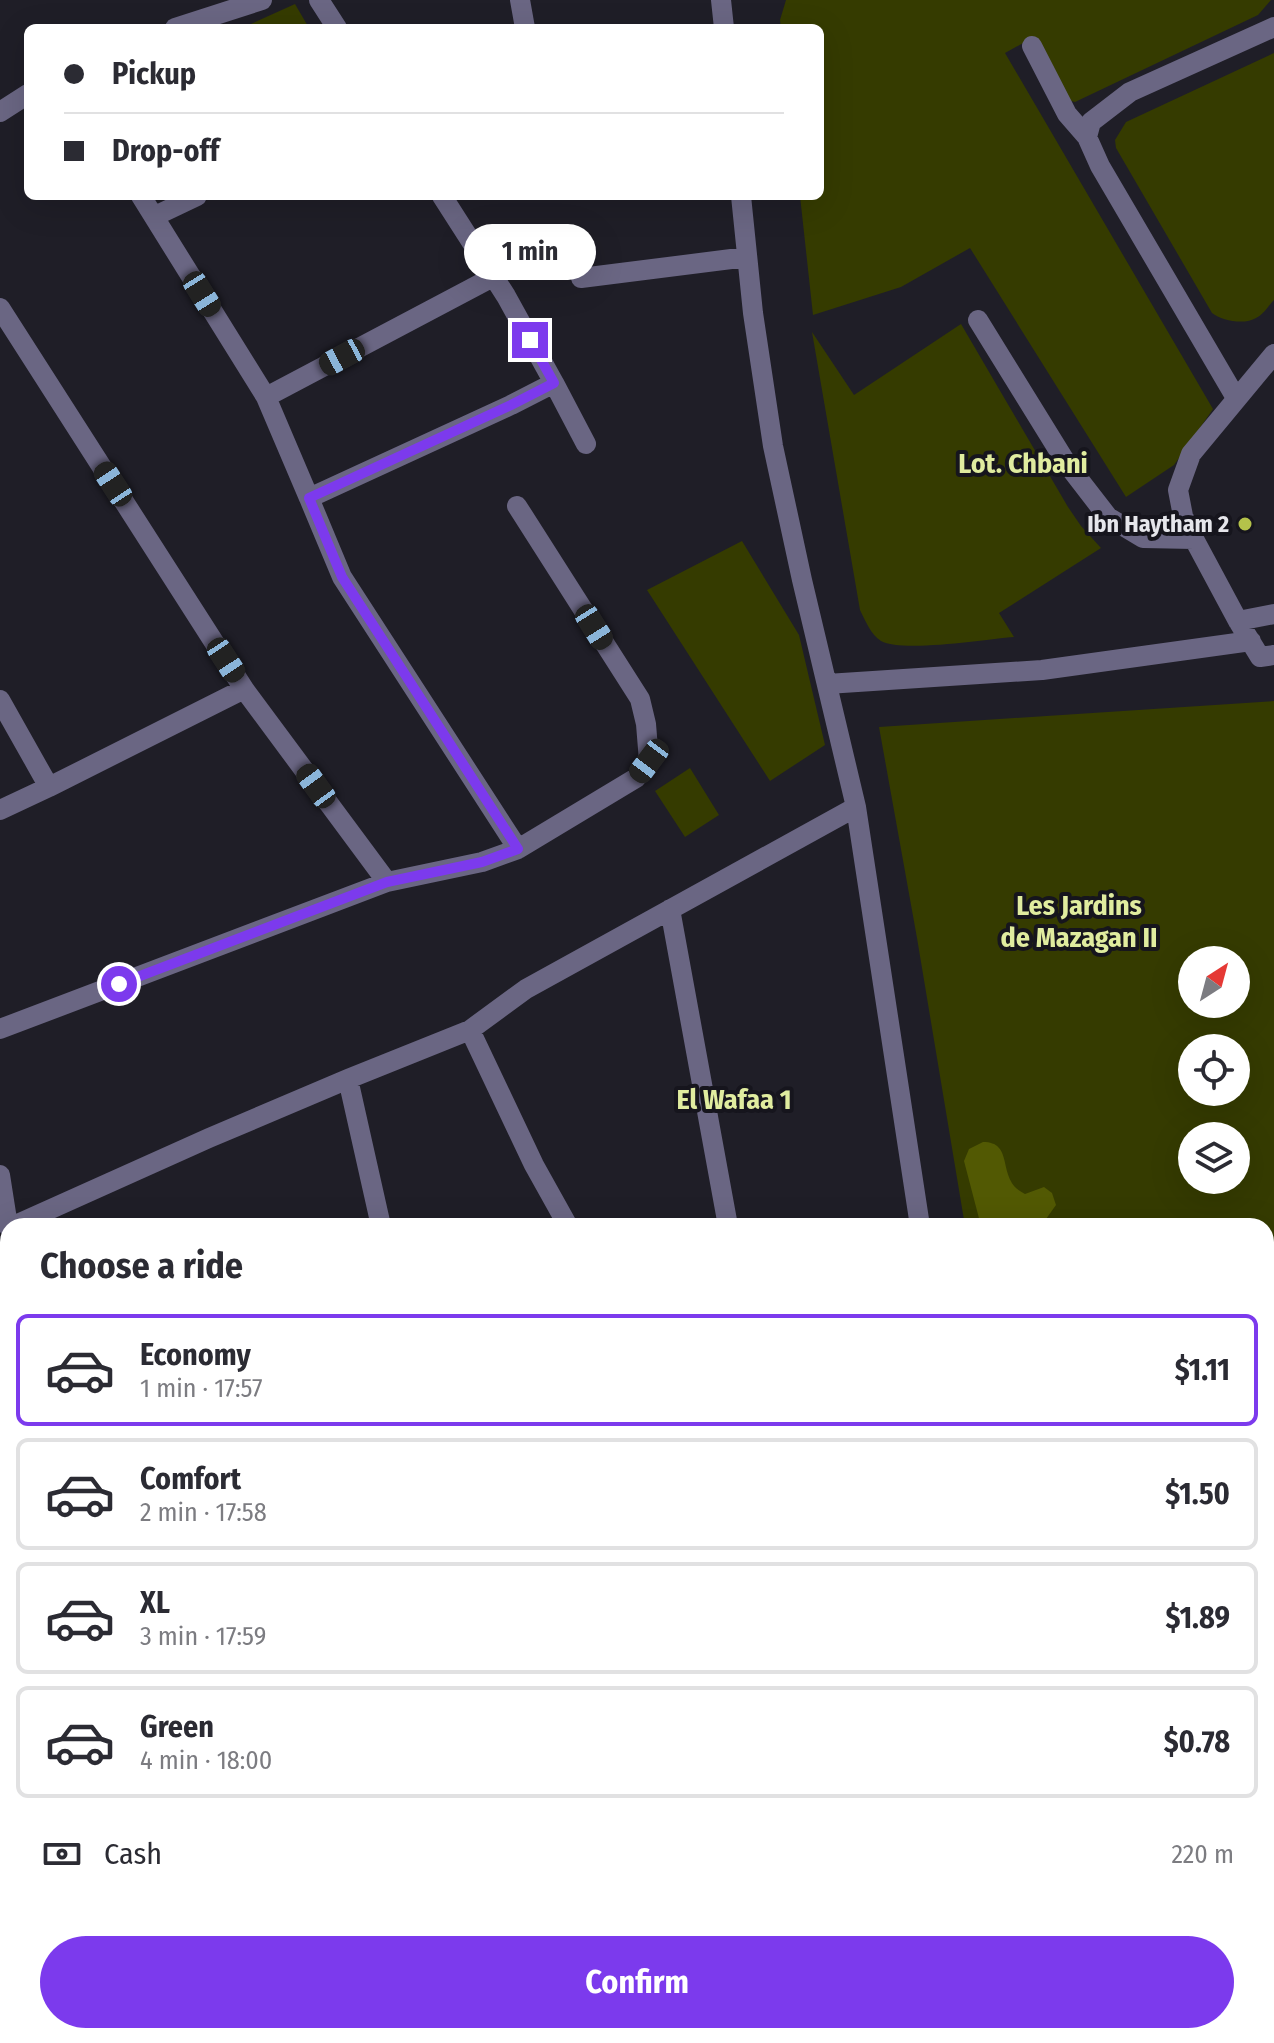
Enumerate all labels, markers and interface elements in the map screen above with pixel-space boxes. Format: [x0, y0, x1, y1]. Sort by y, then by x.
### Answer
text: Pickup [112, 56, 196, 92]
text: Drop-off [112, 133, 219, 169]
callout: 1 min [464, 224, 596, 280]
text: 1 min [502, 236, 558, 267]
car [179, 267, 225, 321]
route end [512, 322, 548, 358]
car [315, 335, 369, 379]
district label: Lot. Chbani [958, 447, 1088, 480]
car [90, 457, 136, 511]
place label: Ibn Haytham 2 [1087, 510, 1229, 538]
marker: Ibn Haytham 2 [1236, 515, 1254, 533]
car [571, 600, 617, 654]
car [203, 633, 249, 687]
car [625, 735, 673, 787]
car [292, 760, 340, 812]
district label: Les Jardins de Mazagan II [1000, 889, 1158, 954]
north arrow [1178, 946, 1250, 1018]
map controls [1178, 946, 1250, 1194]
route start [101, 966, 137, 1002]
button: locate [1178, 1034, 1250, 1106]
district label: El Wafaa 1 [676, 1083, 792, 1116]
button: layers [1178, 1122, 1250, 1194]
text: Choose a ride [40, 1244, 243, 1288]
icon: car [44, 1334, 116, 1406]
text: Economy [140, 1337, 251, 1373]
text: $1.11 [1175, 1352, 1230, 1388]
text: 1 min · 17:57 [140, 1373, 262, 1404]
icon: car [44, 1458, 116, 1530]
text: Comfort [140, 1461, 241, 1497]
text: $1.50 [1165, 1476, 1230, 1512]
text: 2 min · 17:58 [140, 1497, 267, 1528]
icon: car [44, 1582, 116, 1654]
text: XL [140, 1585, 170, 1621]
text: $1.89 [1166, 1600, 1230, 1636]
text: 3 min · 17:59 [140, 1621, 266, 1652]
icon: car [44, 1706, 116, 1778]
text: Green [140, 1709, 214, 1745]
text: $0.78 [1164, 1724, 1230, 1760]
text: 4 min · 18:00 [140, 1745, 272, 1776]
icon: cash [40, 1832, 84, 1876]
text: Cash [104, 1836, 162, 1872]
text: 220 m [1171, 1839, 1234, 1870]
button: Confirm [40, 1936, 1234, 2028]

